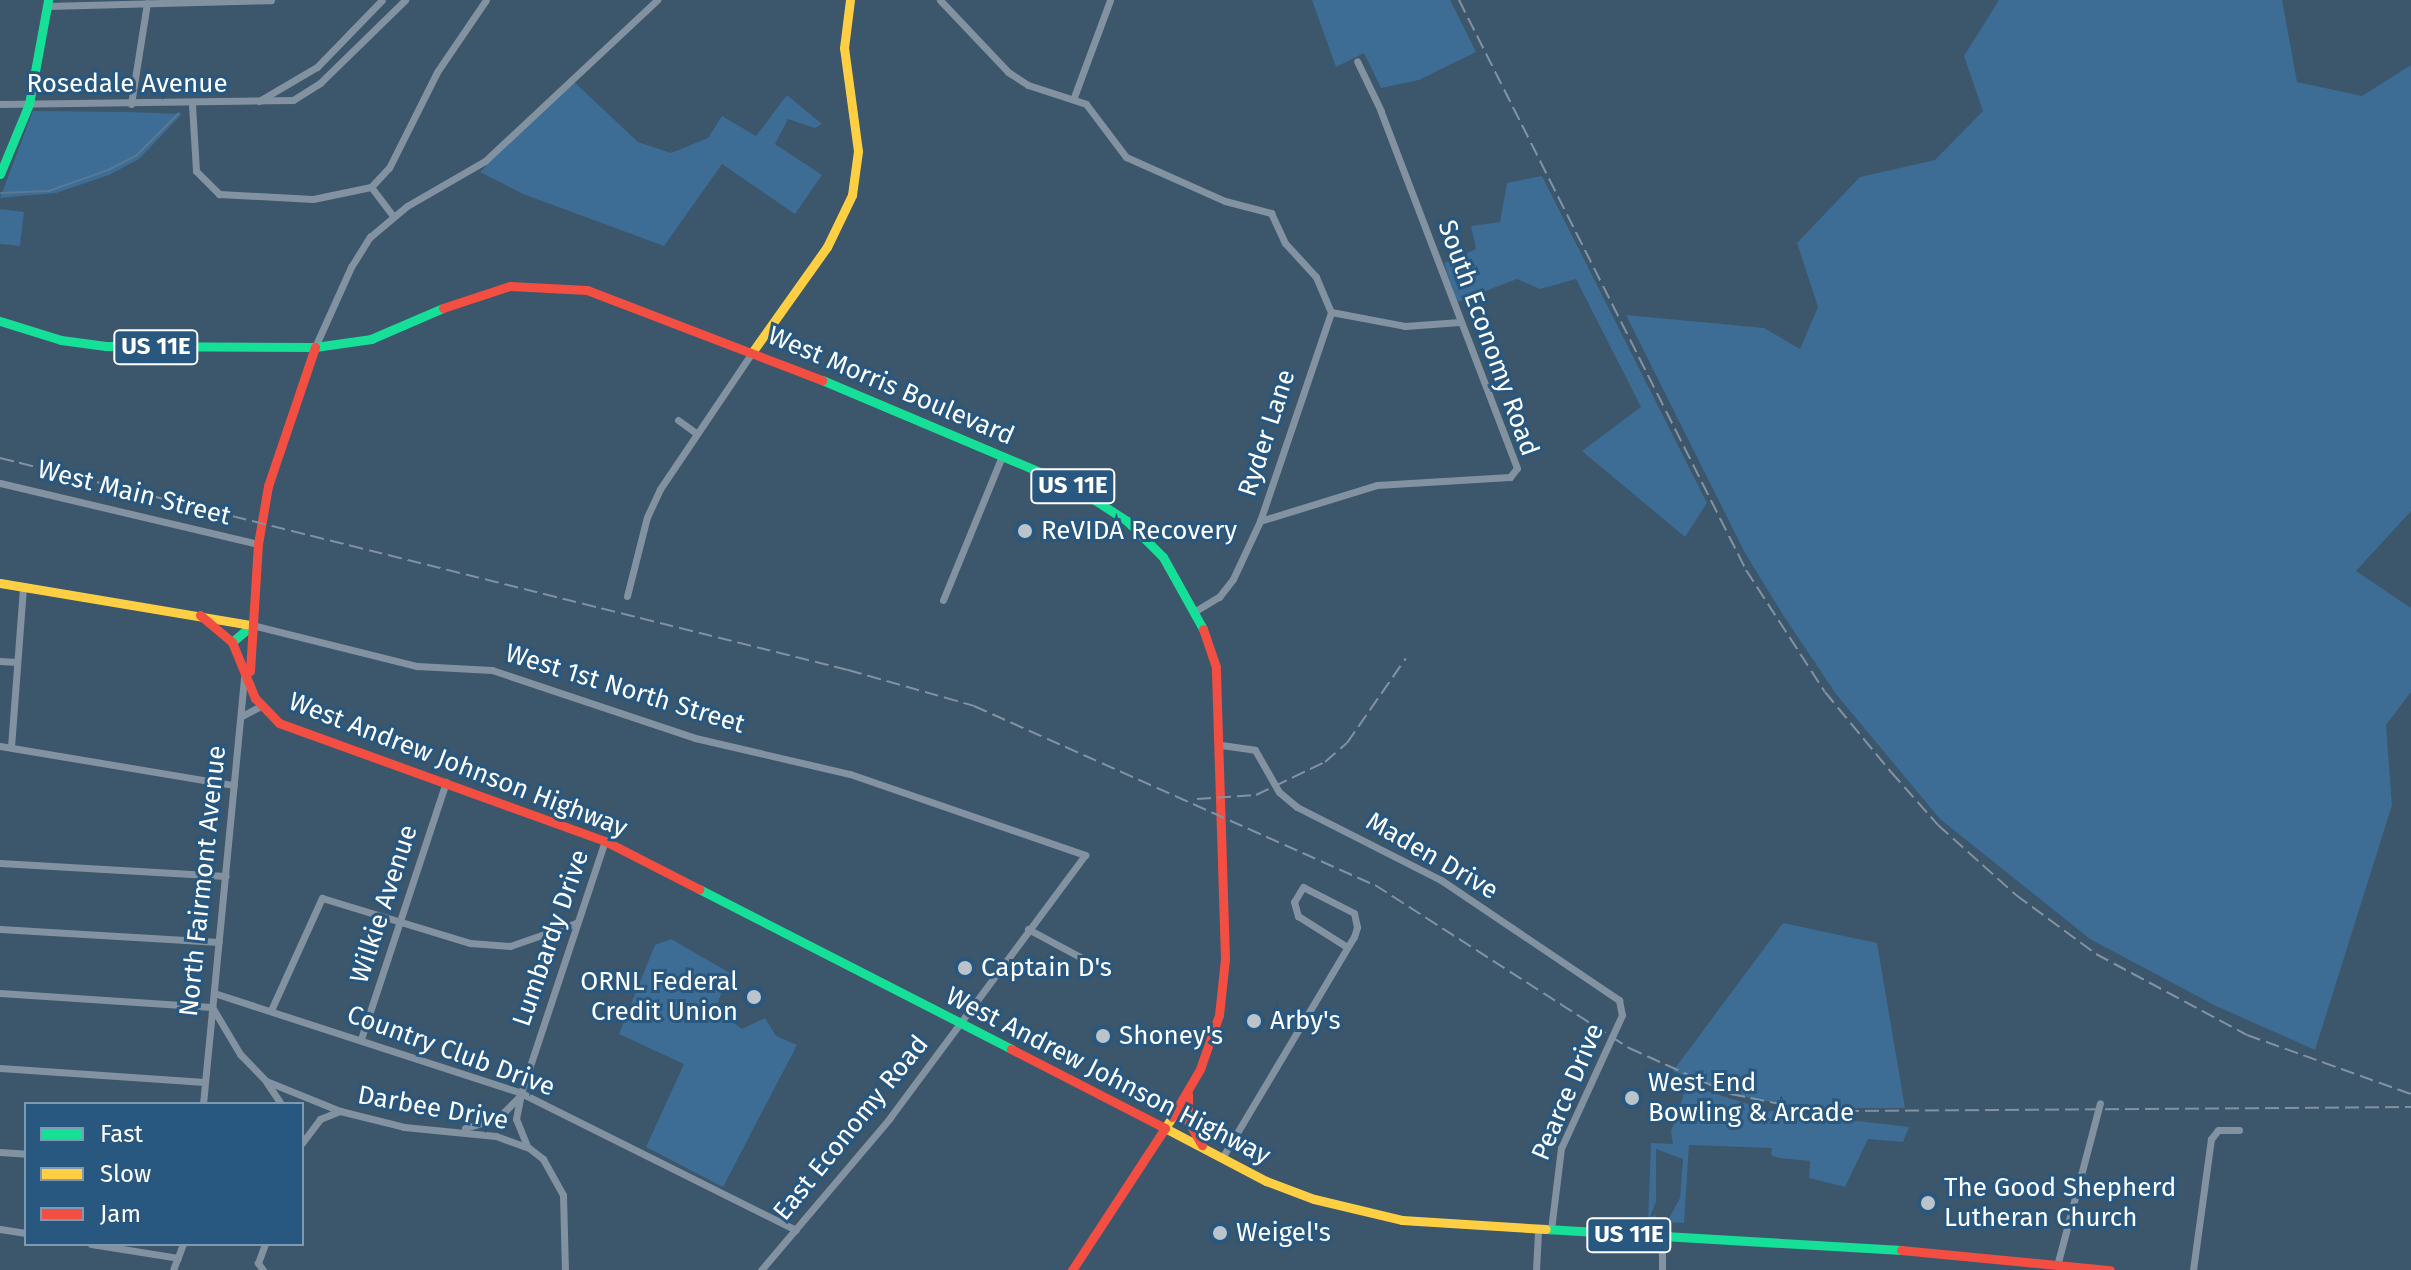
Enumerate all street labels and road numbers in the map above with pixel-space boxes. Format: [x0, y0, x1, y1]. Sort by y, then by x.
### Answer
street label: Rosedale Avenue [26, 68, 228, 100]
street label: South Economy Road [1431, 216, 1545, 460]
street label: West Morris Boulevard [763, 320, 1019, 452]
road number: US 11E [112, 327, 200, 367]
street label: Ryder Lane [1232, 366, 1302, 500]
street label: West Main Street [34, 454, 234, 532]
road number: US 11E [1029, 466, 1117, 506]
street label: West 1st North Street [502, 638, 748, 740]
street label: West Andrew Johnson Highway [284, 686, 632, 844]
street label: North Fairmont Avenue [173, 744, 233, 1018]
street label: Maden Drive [1360, 806, 1504, 906]
street label: Wilkie Avenue [344, 821, 424, 987]
street label: Lumbardy Drive [506, 846, 596, 1030]
street label: West Andrew Johnson Highway [940, 980, 1276, 1172]
street label: Country Club Drive [343, 999, 559, 1103]
street label: Pearce Drive [1525, 1019, 1611, 1165]
street label: East Economy Road [767, 1029, 935, 1227]
street label: Darbee Drive [355, 1079, 511, 1137]
road number: US 11E [1585, 1215, 1673, 1255]

